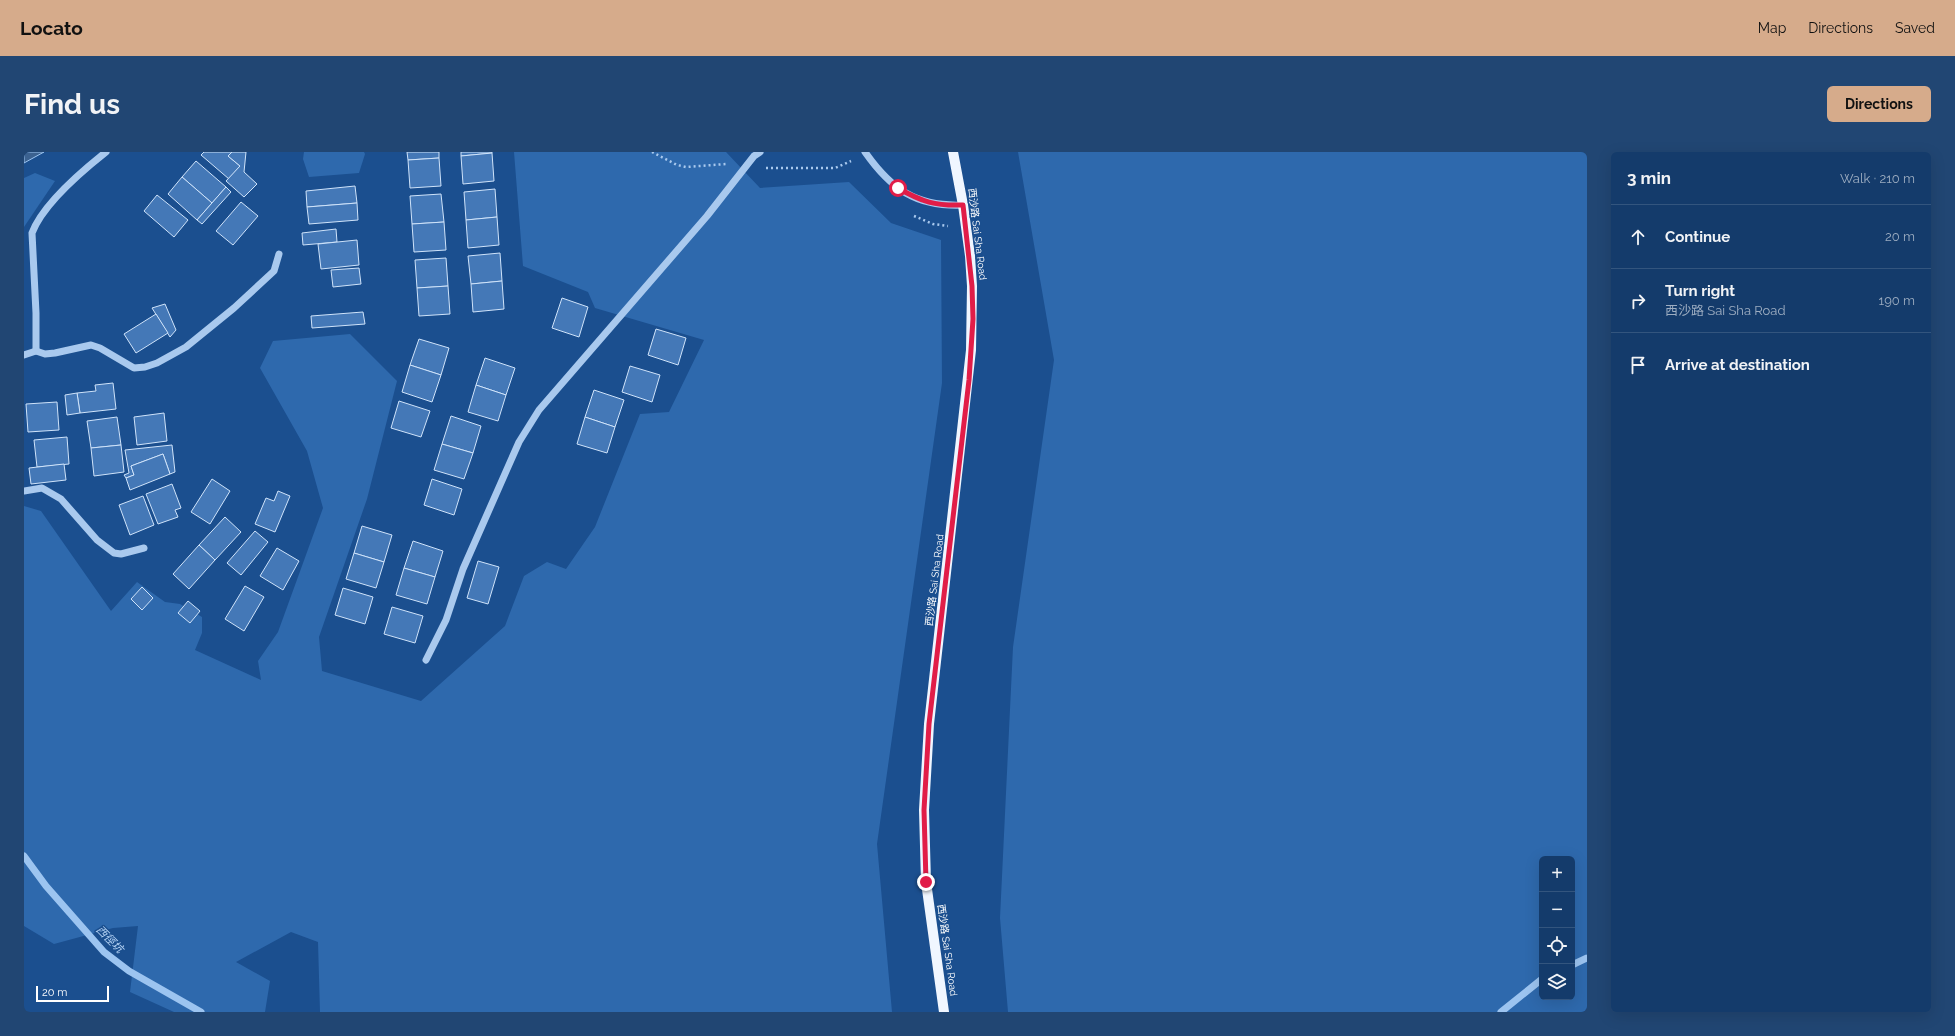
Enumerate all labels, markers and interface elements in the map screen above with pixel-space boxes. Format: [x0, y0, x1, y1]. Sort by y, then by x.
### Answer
text: Locato [20, 17, 83, 39]
text: Map [1758, 20, 1786, 36]
text: Directions [1808, 20, 1873, 36]
text: Saved [1895, 20, 1935, 36]
button: Directions [1827, 86, 1931, 122]
text: Find us [24, 88, 120, 121]
text: 3 min [1627, 168, 1671, 188]
text: Walk · 210 m [1840, 171, 1915, 186]
route start [889, 179, 907, 197]
street label: 西沙路 Sai Sha Road [966, 187, 989, 281]
icon: ahead [1627, 226, 1649, 248]
text: Continue [1665, 228, 1730, 246]
text: 20 m [1885, 229, 1915, 244]
text: Turn right [1665, 282, 1735, 300]
icon: right [1627, 290, 1649, 312]
text: 190 m [1879, 293, 1915, 308]
text: 西沙路 Sai Sha Road [1665, 303, 1786, 318]
icon: arrive [1627, 354, 1649, 376]
text: Arrive at destination [1665, 356, 1810, 374]
street label: 西沙路 Sai Sha Road [923, 533, 946, 627]
map controls [1539, 856, 1575, 1000]
button: + [1539, 856, 1575, 892]
route end [917, 873, 935, 891]
button: − [1539, 892, 1575, 928]
street label: 西沙路 Sai Sha Road [936, 903, 959, 997]
water label: 西徑坑 [93, 923, 127, 957]
button: locate [1539, 928, 1575, 964]
button: layers [1539, 964, 1575, 1000]
scale bar [36, 984, 109, 1003]
text: 20 m [42, 986, 67, 999]

